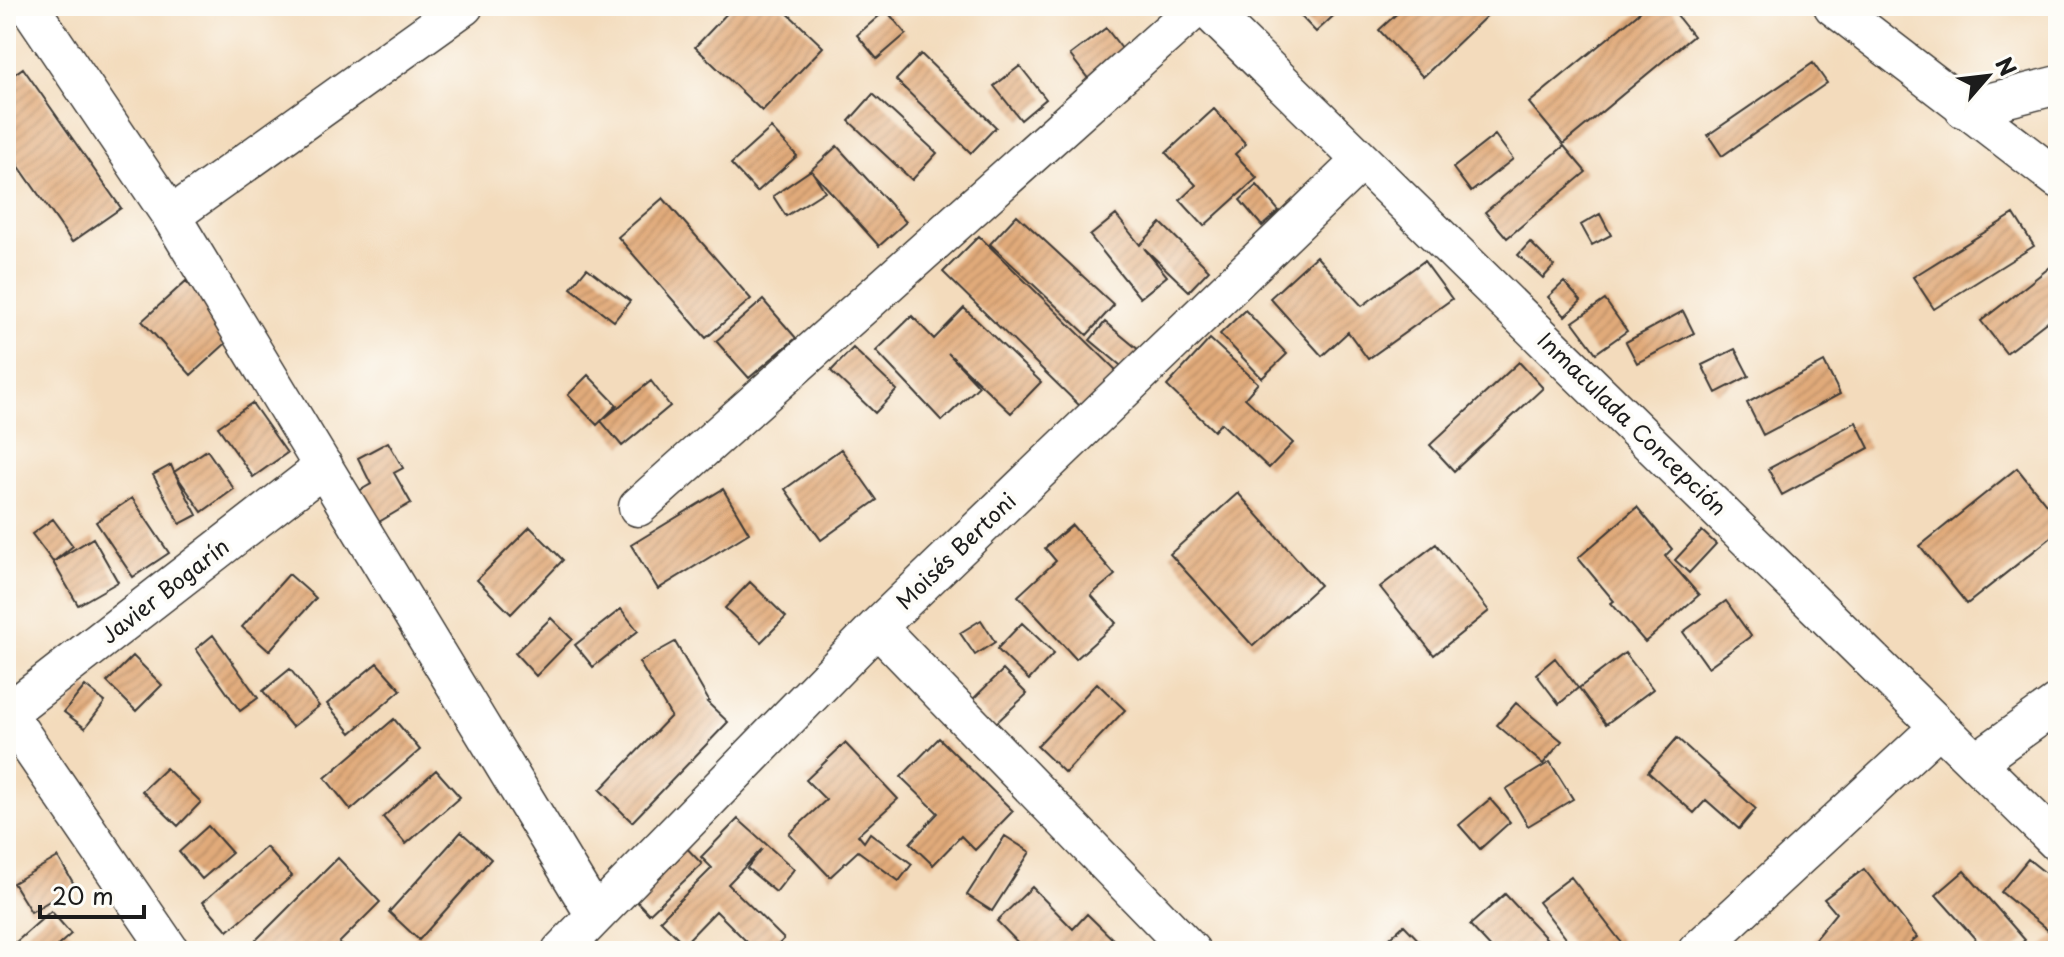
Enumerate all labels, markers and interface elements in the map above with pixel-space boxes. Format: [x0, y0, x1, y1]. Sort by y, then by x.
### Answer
north arrow [1948, 36, 2028, 116]
text: N [1988, 50, 2026, 81]
street label: Inmaculada Concepción [1531, 324, 1735, 522]
street label: Moisés Bertoni [887, 484, 1022, 616]
street label: Javier Bogarín [93, 529, 235, 650]
scale bar [40, 869, 144, 919]
text: 20 m [52, 877, 114, 913]

